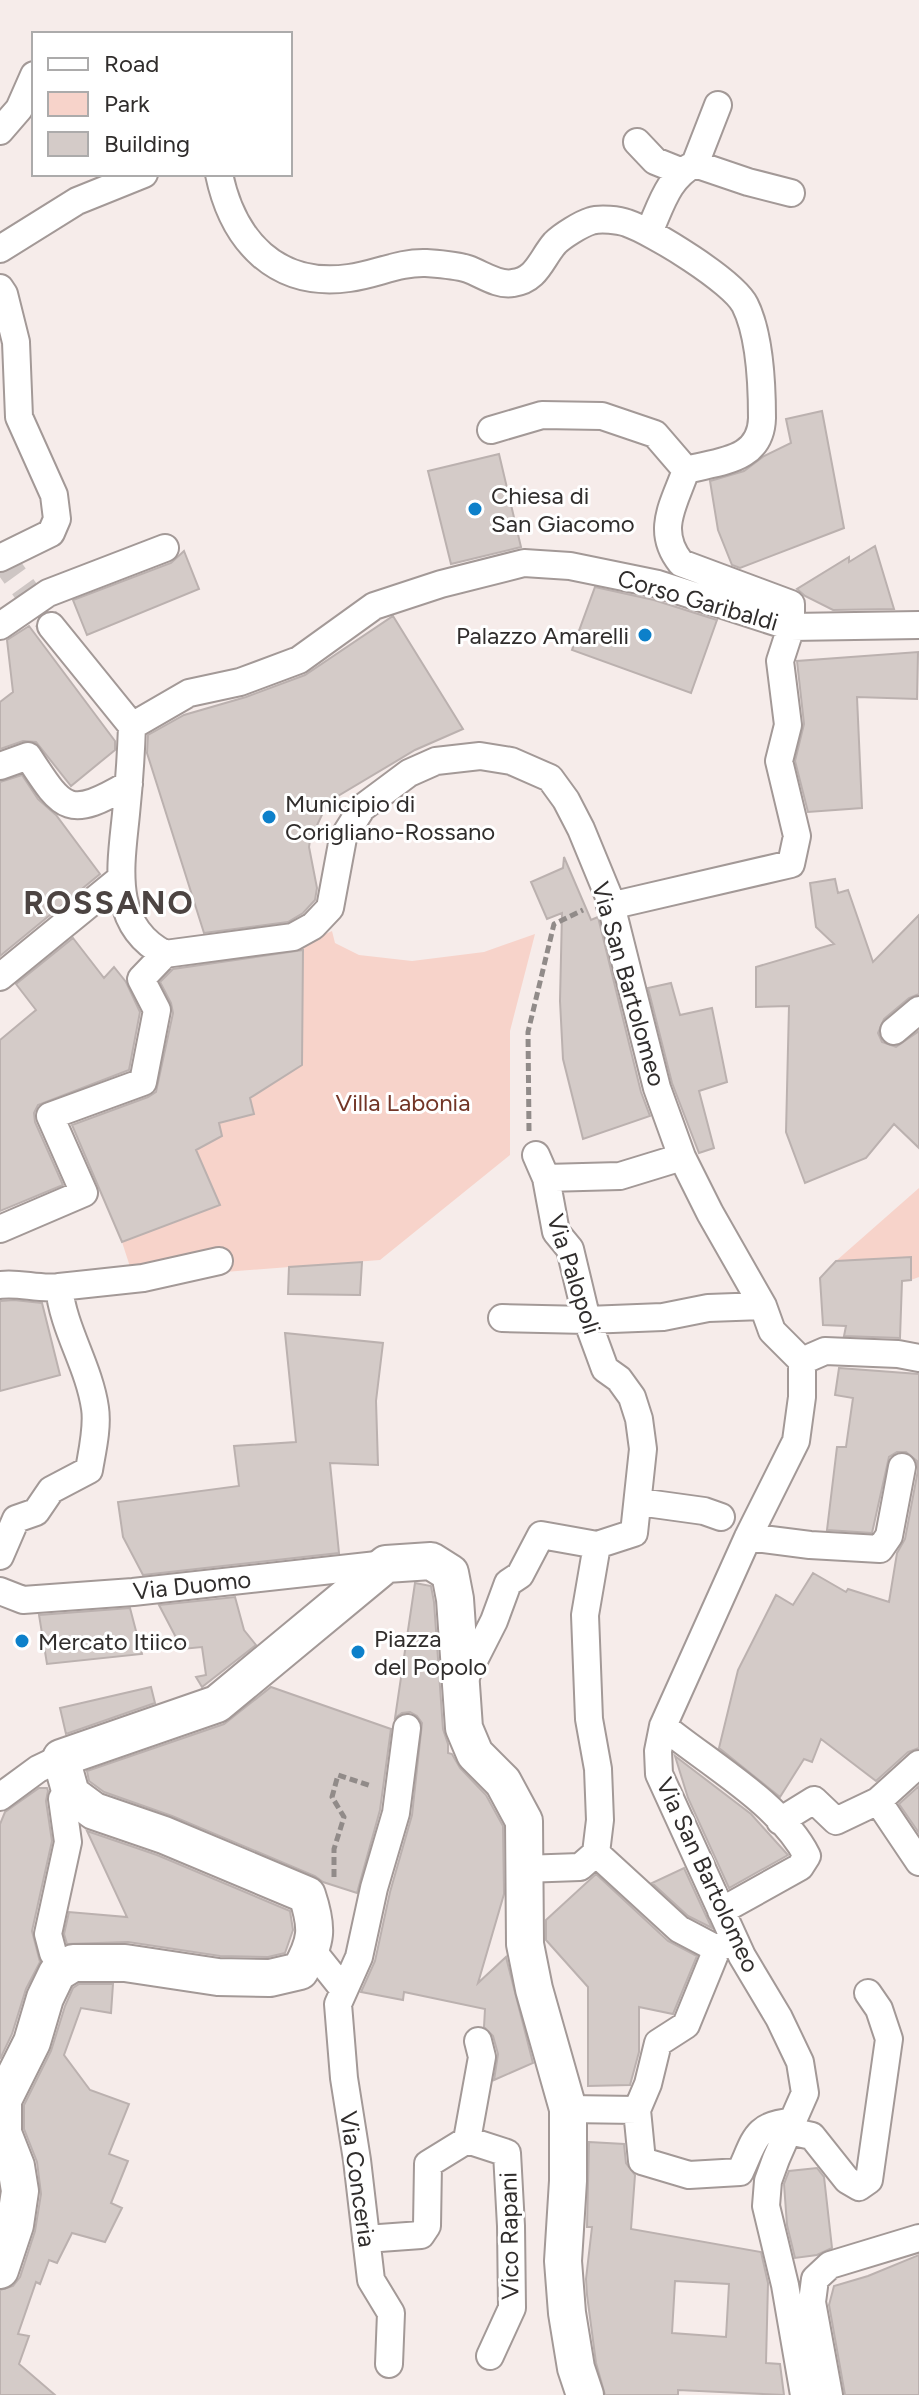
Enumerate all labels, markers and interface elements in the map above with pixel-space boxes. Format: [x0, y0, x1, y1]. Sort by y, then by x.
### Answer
legend [32, 32, 292, 176]
text: Road [104, 49, 159, 78]
text: Park [104, 89, 150, 118]
text: Building [104, 129, 190, 158]
place label: Chiesa di San Giacomo [491, 481, 635, 538]
marker: Chiesa di San Giacomo [466, 500, 484, 518]
street label: Corso Garibaldi [614, 563, 782, 637]
place label: Palazzo Amarelli [456, 621, 629, 650]
marker: Palazzo Amarelli [636, 626, 654, 644]
place label: Municipio di Corigliano-Rossano [285, 789, 495, 846]
marker: Municipio di Corigliano-Rossano [260, 808, 278, 826]
street label: Via San Bartolomeo [586, 878, 672, 1090]
district label: ROSSANO [23, 884, 195, 922]
park label: Villa Labonia [336, 1088, 470, 1117]
street label: Via Palopoli [541, 1210, 607, 1338]
street label: Via Duomo [132, 1564, 252, 1606]
place label: Piazza del Popolo [374, 1624, 487, 1681]
place label: Mercato Itiico [38, 1627, 187, 1656]
marker: Mercato Itiico [13, 1632, 31, 1650]
marker: Piazza del Popolo [349, 1643, 367, 1661]
street label: Via San Bartolomeo [650, 1773, 766, 1977]
street label: Via Conceria [334, 2109, 382, 2249]
street label: Vico Rapani [493, 2172, 525, 2300]

